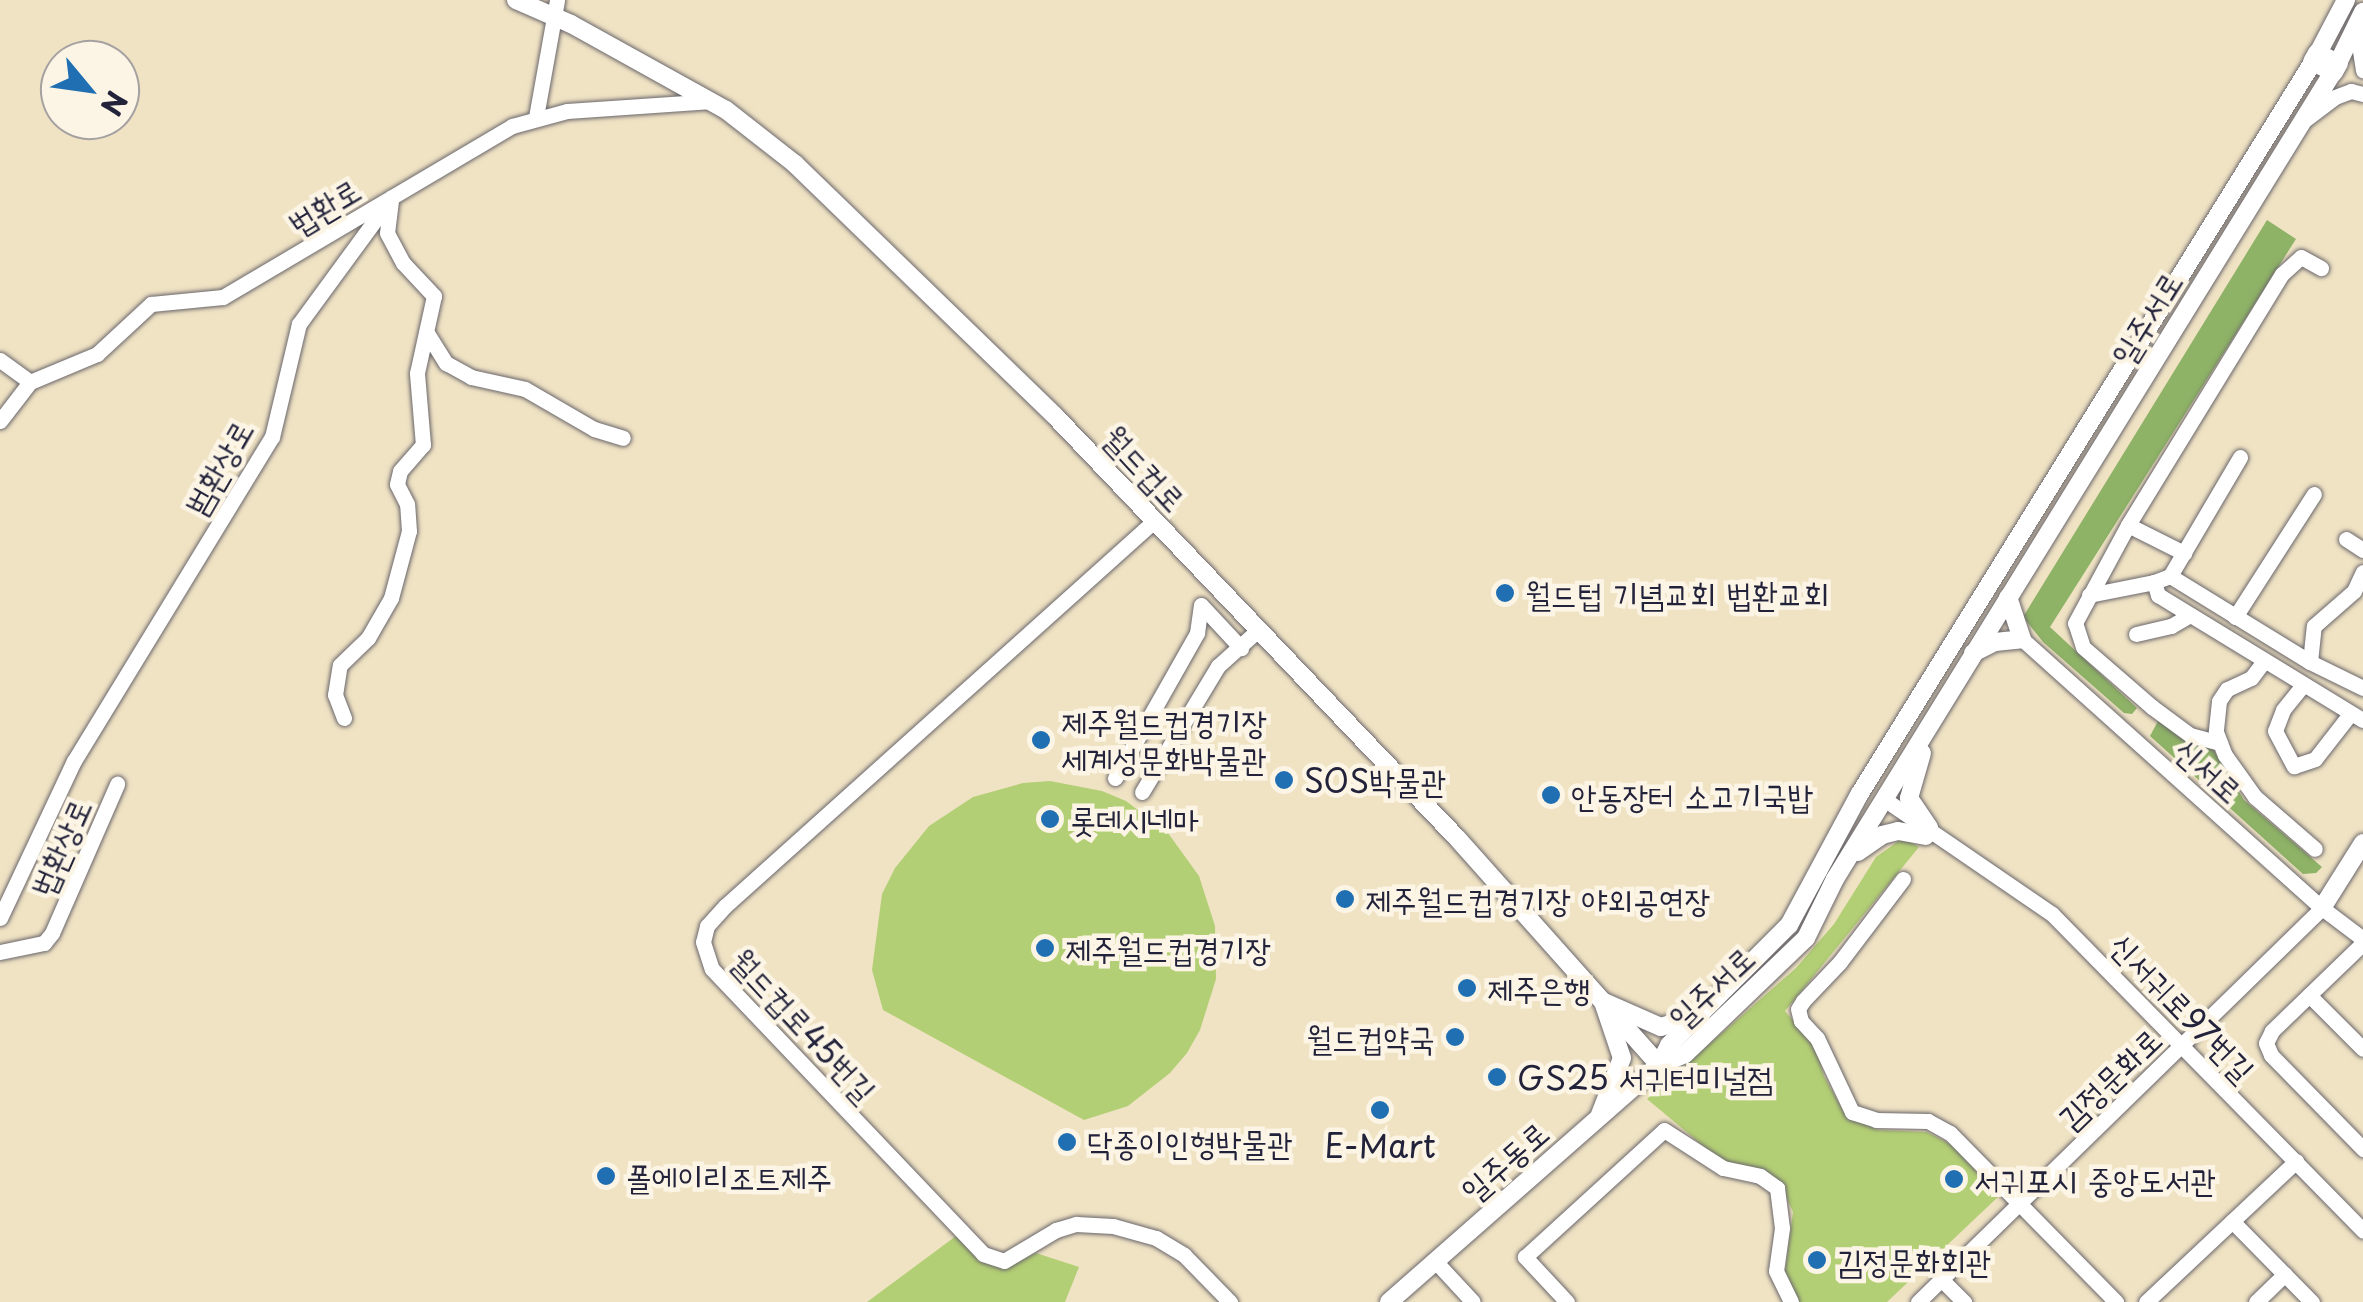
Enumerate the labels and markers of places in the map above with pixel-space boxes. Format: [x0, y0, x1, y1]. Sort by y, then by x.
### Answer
place label: 월드텁 기념교회 법환교회 [1525, 574, 1829, 612]
marker: 월드텁 기념교회 법환교회 [1494, 582, 1516, 604]
place label: 제주월드컵경기장 세계성문화박물관 [1061, 703, 1267, 778]
marker: 제주월드컵경기장 세계성문화박물관 [1030, 729, 1052, 751]
place label: SOS박물관 [1304, 761, 1446, 799]
marker: SOS박물관 [1273, 769, 1295, 791]
place label: 안동장터 소고기국밥 [1571, 776, 1813, 814]
marker: 안동장터 소고기국밥 [1540, 784, 1562, 806]
place label: 롯데시네마 [1070, 800, 1199, 838]
marker: 롯데시네마 [1039, 808, 1061, 830]
place label: 제주월드컵경기장 야외공연장 [1365, 880, 1710, 918]
marker: 제주월드컵경기장 야외공연장 [1334, 888, 1356, 910]
place label: 제주월드컵경기장 [1065, 929, 1271, 967]
marker: 제주월드컵경기장 [1034, 937, 1056, 959]
place label: 제주은행 [1487, 969, 1590, 1007]
marker: 제주은행 [1456, 977, 1478, 999]
place label: 월드컵약국 [1306, 1018, 1435, 1056]
marker: 월드컵약국 [1444, 1026, 1466, 1048]
place label: GS25 서귀터미널점 [1517, 1058, 1772, 1096]
marker: GS25 서귀터미널점 [1486, 1066, 1508, 1088]
marker: E-Mart [1369, 1099, 1391, 1121]
place label: 닥종이인형박물관 [1087, 1123, 1293, 1161]
place label: E-Mart [1324, 1126, 1436, 1164]
marker: 닥종이인형박물관 [1056, 1131, 1078, 1153]
place label: 폴에이리조트제주 [626, 1157, 832, 1195]
place label: 서귀포시 중앙도서관 [1974, 1160, 2216, 1198]
marker: 폴에이리조트제주 [595, 1165, 617, 1187]
marker: 서귀포시 중앙도서관 [1943, 1168, 1965, 1190]
place label: 김정문화회관 [1837, 1241, 1991, 1279]
marker: 김정문화회관 [1806, 1249, 1828, 1271]

